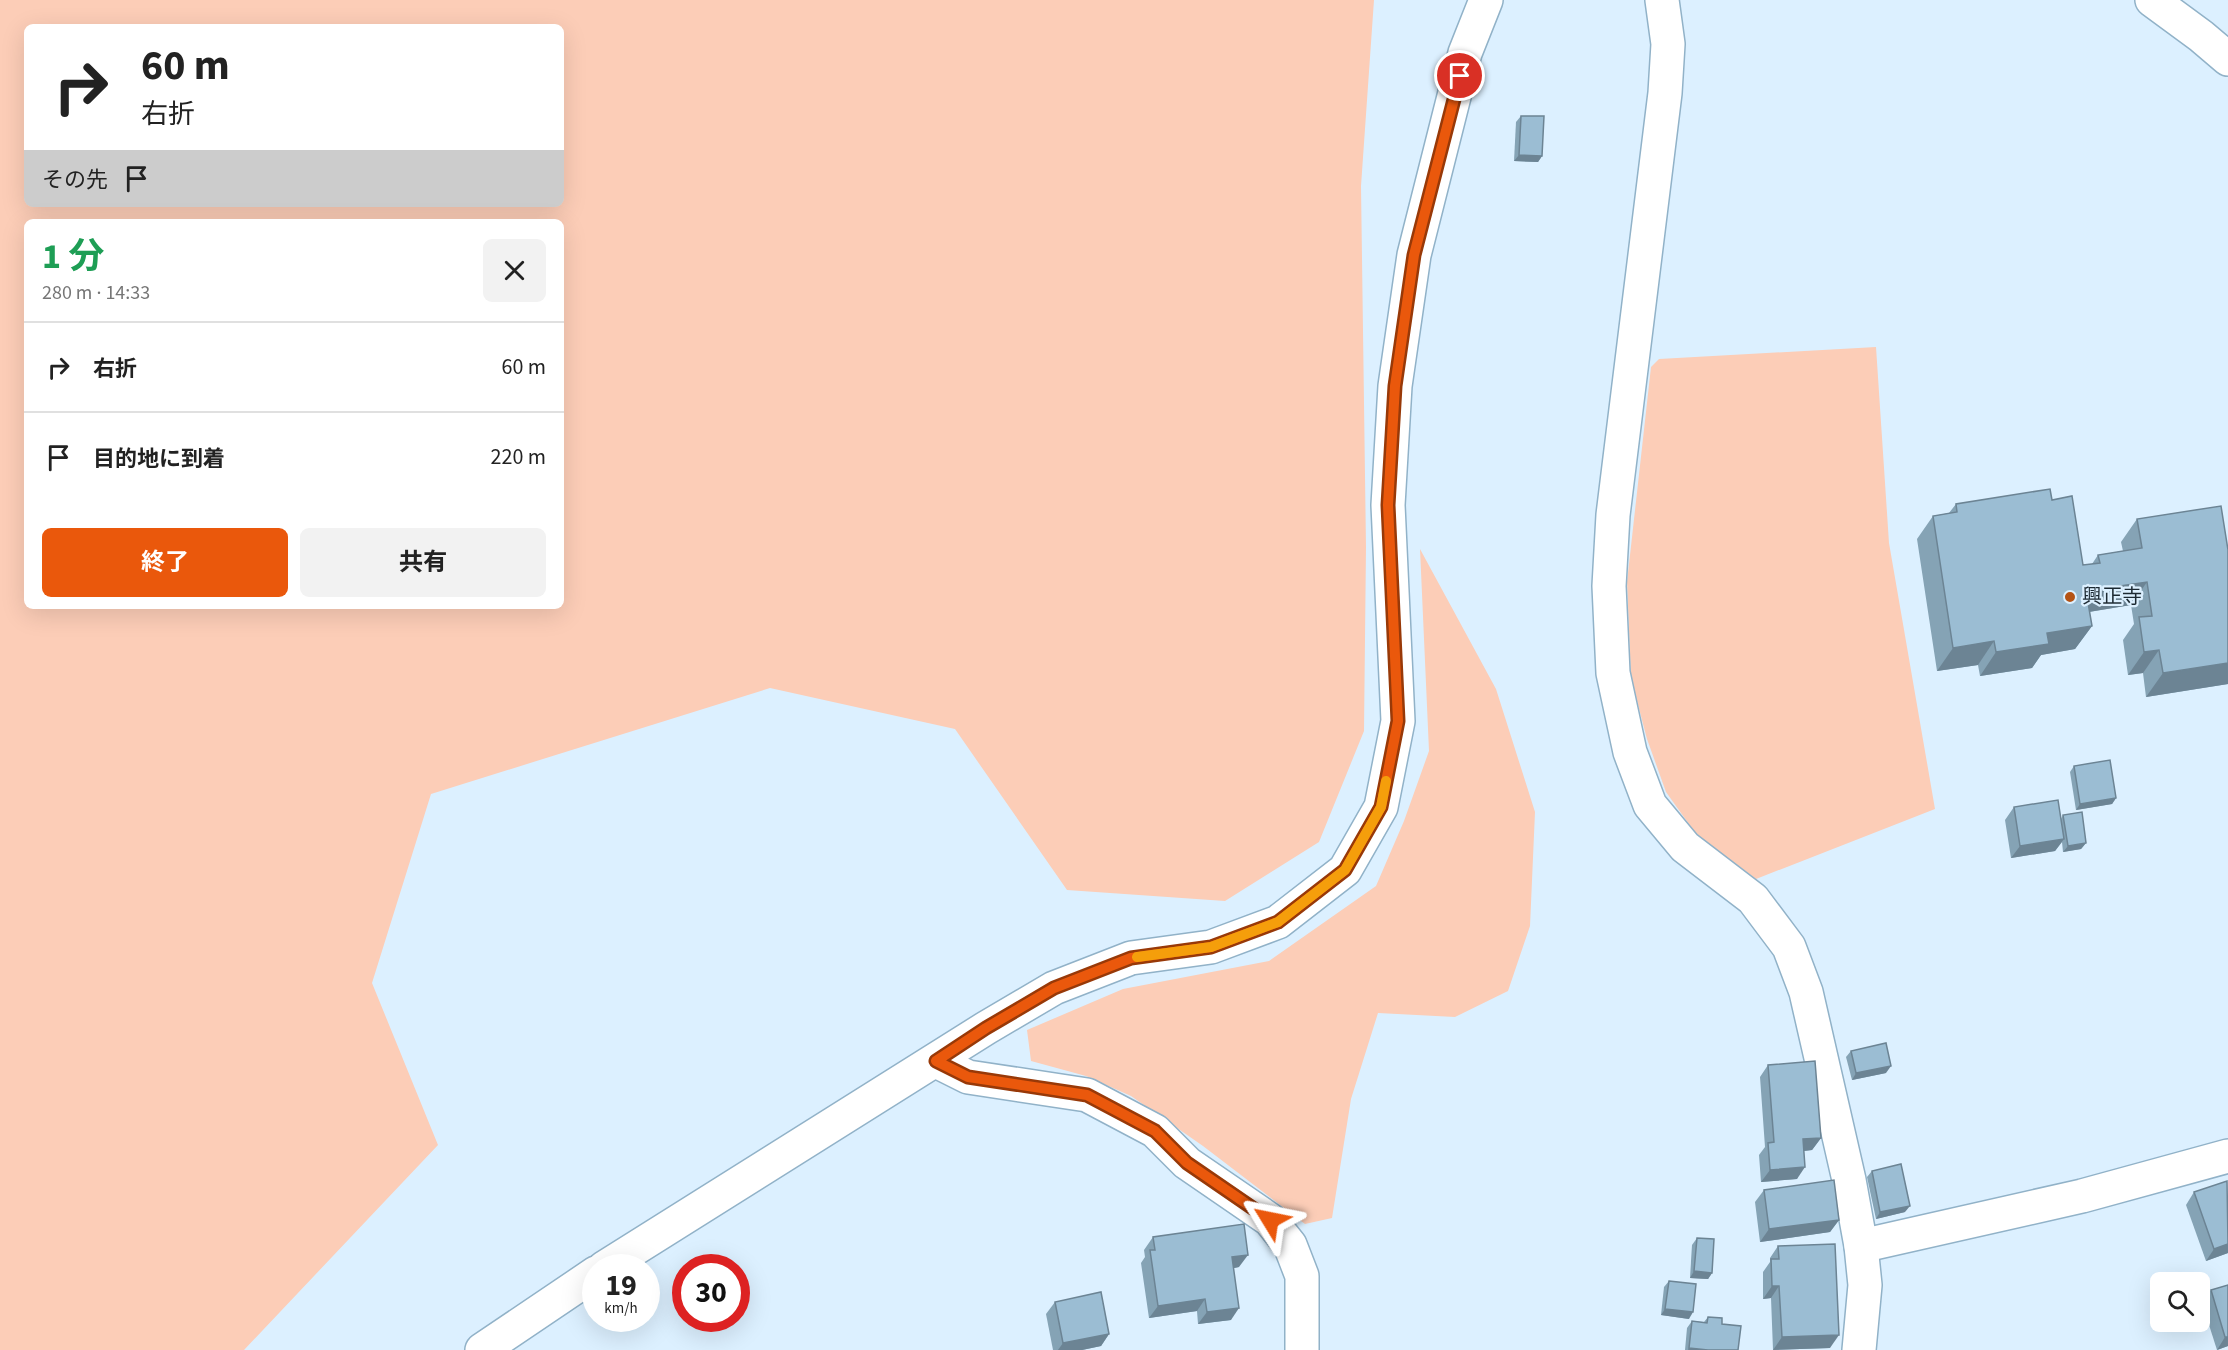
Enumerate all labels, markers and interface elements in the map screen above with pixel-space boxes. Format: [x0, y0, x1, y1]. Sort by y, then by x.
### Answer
text: 60 m [141, 36, 230, 96]
icon: right [42, 48, 120, 126]
pin [1434, 50, 1485, 101]
icon: arrive [1443, 59, 1476, 92]
text: 右折 [141, 95, 195, 134]
icon: arrive [120, 162, 153, 195]
text: その先 [42, 164, 108, 196]
text: 1 分 [42, 231, 104, 282]
button: close [483, 239, 546, 302]
text: 280 m · 14:33 [42, 279, 150, 307]
icon: right [42, 351, 75, 384]
text: 60 m [501, 351, 546, 383]
text: 右折 [93, 353, 137, 385]
icon: arrive [42, 441, 75, 474]
text: 220 m [491, 441, 546, 473]
text: 目的地に到着 [93, 443, 225, 475]
button: 終了 [42, 528, 288, 597]
button: 共有 [300, 528, 546, 597]
place label: 興正寺 [2082, 583, 2142, 611]
marker: 興正寺 [2063, 590, 2077, 604]
position arrow [1238, 1188, 1302, 1252]
speed limit sign: 30 [672, 1254, 750, 1332]
text: 19 [605, 1264, 637, 1307]
map controls [2150, 1272, 2210, 1332]
button: search [2150, 1272, 2210, 1332]
text: km/h [604, 1298, 638, 1319]

